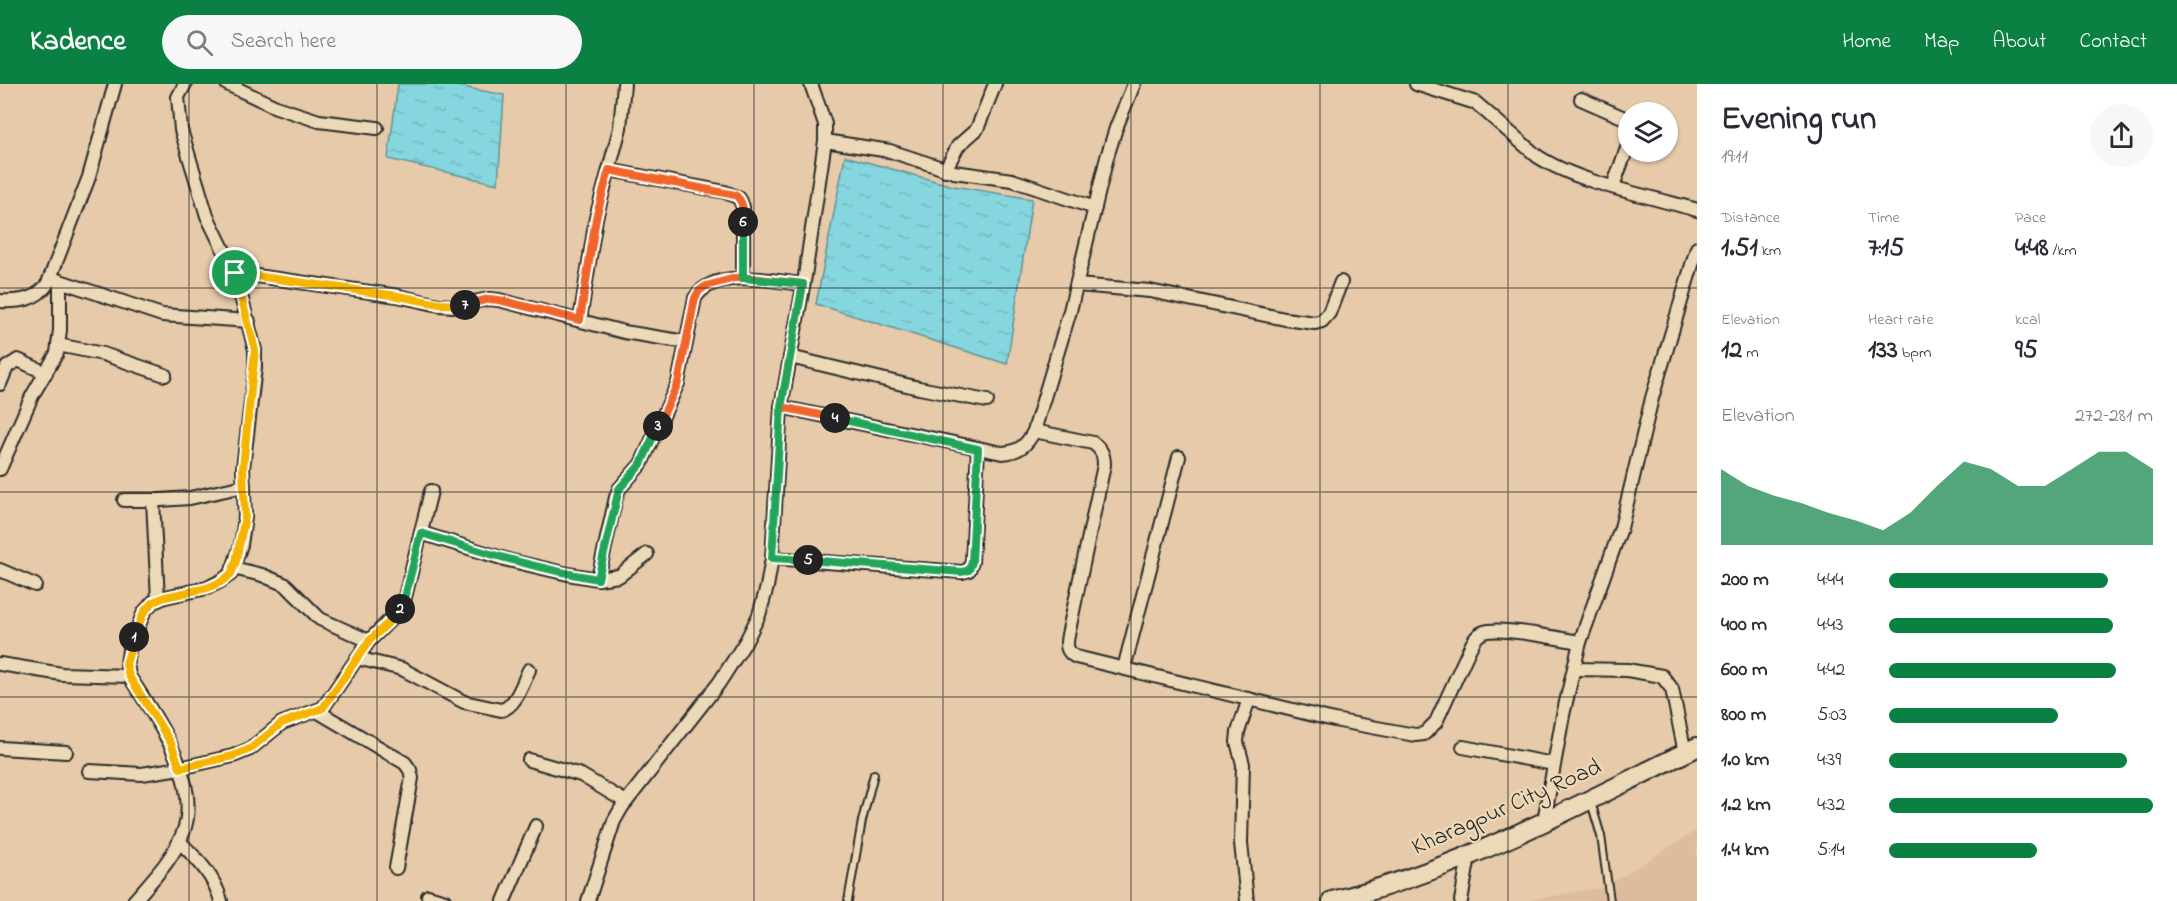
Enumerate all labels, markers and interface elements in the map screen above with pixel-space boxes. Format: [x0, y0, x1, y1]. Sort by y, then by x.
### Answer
search box [162, 15, 582, 69]
text: Kadence [30, 22, 126, 63]
icon: search [183, 26, 216, 59]
text: Search here [231, 26, 336, 58]
text: Home [1842, 27, 1891, 57]
text: Map [1924, 27, 1959, 57]
text: About [1992, 27, 2046, 57]
text: Contact [2079, 27, 2147, 57]
text: Evening run [1721, 96, 1876, 144]
map controls [1618, 102, 1678, 162]
button: layers [1618, 102, 1678, 162]
button: share [2090, 104, 2153, 167]
text: 19:11 [1721, 143, 1748, 172]
text: Distance [1721, 206, 1780, 230]
text: Time [1868, 206, 1900, 230]
text: Pace [2015, 206, 2046, 230]
pin: 6 [728, 207, 758, 237]
text: 6 [739, 210, 747, 234]
text: 1.51 [1721, 230, 1758, 268]
text: 7:15 [1868, 230, 1904, 268]
text: 4:48 [2015, 230, 2048, 268]
text: km [1758, 239, 1781, 263]
text: /km [2048, 239, 2077, 263]
pin [209, 247, 260, 298]
icon: arrive [218, 256, 251, 289]
pin: 7 [450, 290, 480, 320]
text: 7 [462, 293, 468, 317]
text: Elevation [1721, 308, 1780, 332]
text: Heart rate [1868, 308, 1934, 332]
text: kcal [2015, 308, 2040, 332]
text: 12 [1721, 332, 1742, 370]
text: 133 [1868, 332, 1898, 370]
text: 95 [2015, 332, 2038, 370]
text: m [1742, 341, 1759, 365]
text: bpm [1898, 341, 1931, 365]
text: Elevation [1721, 402, 1795, 431]
text: 272–281 m [2075, 402, 2153, 431]
pin: 4 [820, 403, 850, 433]
text: 4 [832, 406, 838, 430]
pin: 3 [643, 411, 673, 441]
text: 3 [655, 414, 661, 438]
pin: 5 [793, 545, 823, 575]
text: 5 [803, 548, 813, 572]
text: 200 m [1721, 566, 1769, 595]
text: 4:44 [1817, 566, 1843, 595]
pin: 2 [385, 594, 415, 624]
text: 2 [396, 597, 404, 621]
text: 400 m [1721, 611, 1767, 640]
text: 4:43 [1817, 611, 1843, 640]
pin: 1 [119, 622, 149, 652]
text: 1 [131, 625, 137, 649]
text: 600 m [1721, 656, 1768, 685]
text: 4:42 [1817, 656, 1845, 685]
text: 800 m [1721, 701, 1766, 730]
text: 5:03 [1817, 701, 1847, 730]
text: 1.0 km [1721, 746, 1769, 775]
text: 4:39 [1817, 746, 1841, 775]
street label: Kharagpur City Road [1406, 750, 1608, 866]
text: 1.2 km [1721, 791, 1771, 820]
text: 4:32 [1817, 791, 1845, 820]
text: 1.4 km [1721, 836, 1769, 865]
text: 5:14 [1817, 836, 1845, 865]

